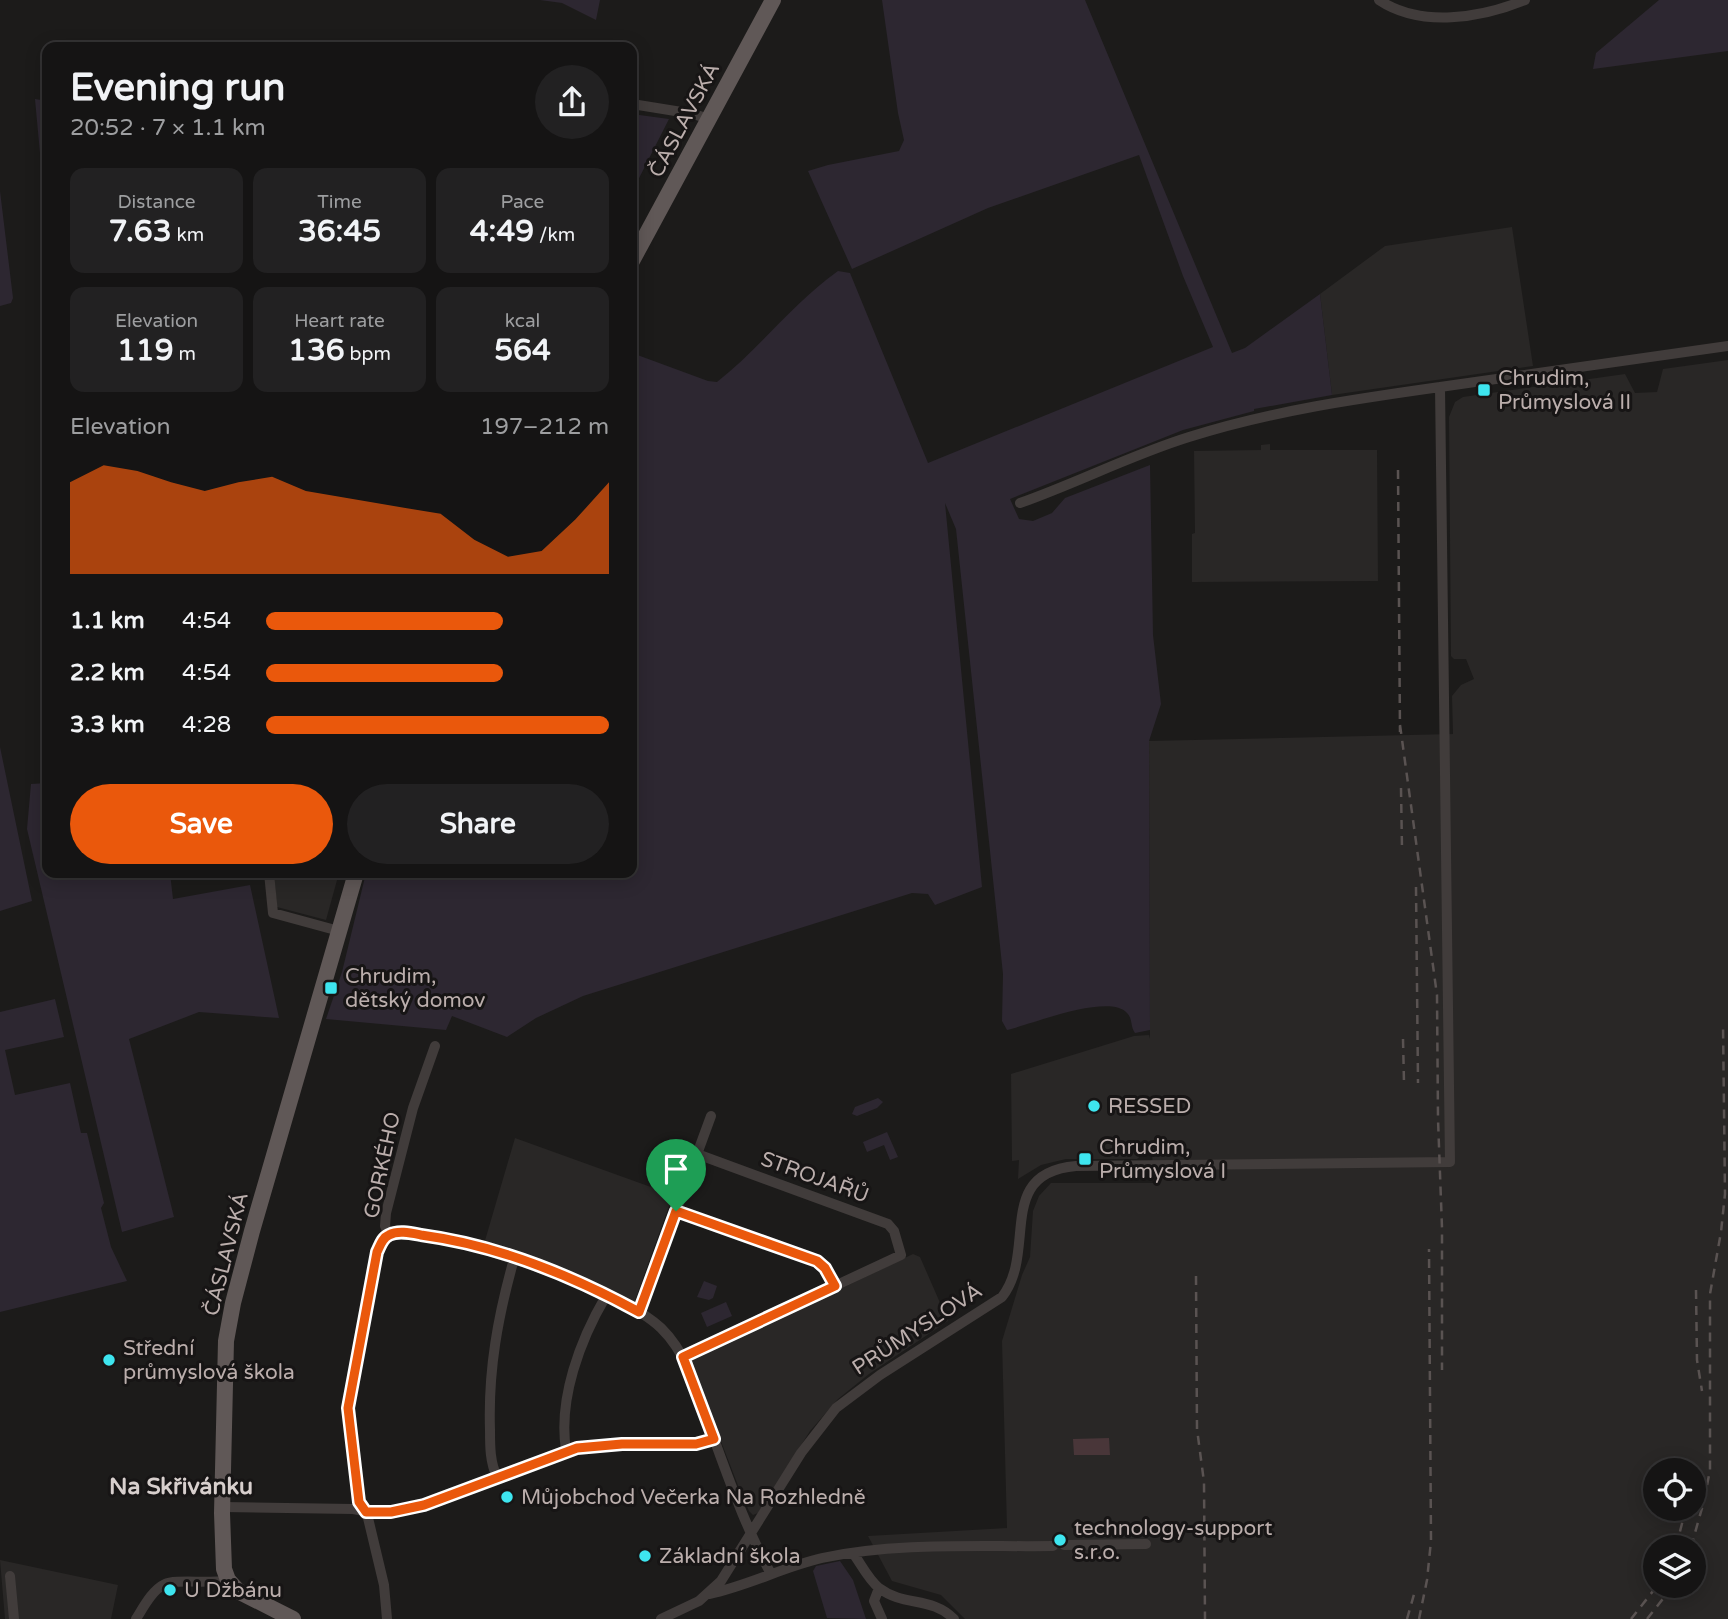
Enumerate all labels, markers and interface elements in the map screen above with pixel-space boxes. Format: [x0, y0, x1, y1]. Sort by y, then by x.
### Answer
street label: ČÁSLAVSKÁ [644, 59, 725, 182]
text: Evening run [70, 65, 285, 111]
button: share [535, 65, 609, 139]
text: 20:52 · 7 × 1.1 km [70, 114, 266, 142]
text: Distance [117, 191, 196, 213]
text: Time [317, 191, 362, 213]
text: Pace [501, 191, 544, 213]
text: 7.63 [109, 213, 172, 250]
text: 36:45 [298, 213, 381, 250]
text: 4:49 [470, 213, 534, 250]
text: km [172, 224, 204, 246]
text: /km [534, 224, 575, 246]
text: Elevation [115, 310, 198, 332]
text: Heart rate [294, 310, 385, 332]
text: kcal [505, 310, 540, 332]
text: 119 [117, 332, 174, 369]
text: 136 [288, 332, 345, 369]
text: 564 [494, 332, 551, 369]
text: m [174, 343, 196, 365]
text: bpm [345, 343, 391, 365]
place label: Chrudim, Průmyslová II [1498, 366, 1631, 415]
marker: Chrudim, Průmyslová II [1476, 382, 1492, 398]
text: Elevation [70, 413, 171, 441]
text: 197–212 m [480, 413, 609, 441]
text: 1.1 km [70, 607, 145, 635]
text: 4:54 [182, 607, 231, 635]
text: 2.2 km [70, 659, 145, 687]
text: 4:54 [182, 659, 231, 687]
text: 3.3 km [70, 711, 145, 739]
text: 4:28 [182, 711, 231, 739]
button: Save [70, 784, 333, 864]
button: Share [347, 784, 609, 864]
place label: Chrudim, dětský domov [345, 964, 485, 1013]
marker: Chrudim, dětský domov [323, 980, 339, 996]
place label: RESSED [1108, 1094, 1191, 1119]
marker: RESSED [1086, 1098, 1102, 1114]
street label: GORKÉHO [359, 1110, 406, 1221]
place label: Chrudim, Průmyslová I [1099, 1135, 1226, 1184]
pin [646, 1139, 706, 1211]
street label: STROJAŘŮ [758, 1145, 872, 1209]
icon: arrive [657, 1150, 695, 1188]
marker: Chrudim, Průmyslová I [1077, 1151, 1093, 1167]
street label: ČÁSLAVSKÁ [199, 1190, 254, 1318]
street label: PRŮMYSLOVÁ [847, 1277, 987, 1381]
place label: Střední průmyslová škola [123, 1336, 295, 1385]
marker: Střední průmyslová škola [101, 1352, 117, 1368]
map controls [1643, 1458, 1706, 1598]
button: locate [1643, 1458, 1706, 1521]
district label: Na Skřivánku [109, 1473, 253, 1501]
place label: Můjobchod Večerka Na Rozhledně [521, 1485, 866, 1510]
marker: Můjobchod Večerka Na Rozhledně [499, 1489, 515, 1505]
place label: technology-support s.r.o. [1074, 1516, 1272, 1565]
marker: technology-support s.r.o. [1052, 1532, 1068, 1548]
button: layers [1643, 1535, 1706, 1598]
place label: Základní škola [659, 1544, 801, 1569]
marker: Základní škola [637, 1548, 653, 1564]
place label: U Džbánu [184, 1578, 282, 1603]
marker: U Džbánu [162, 1582, 178, 1598]

